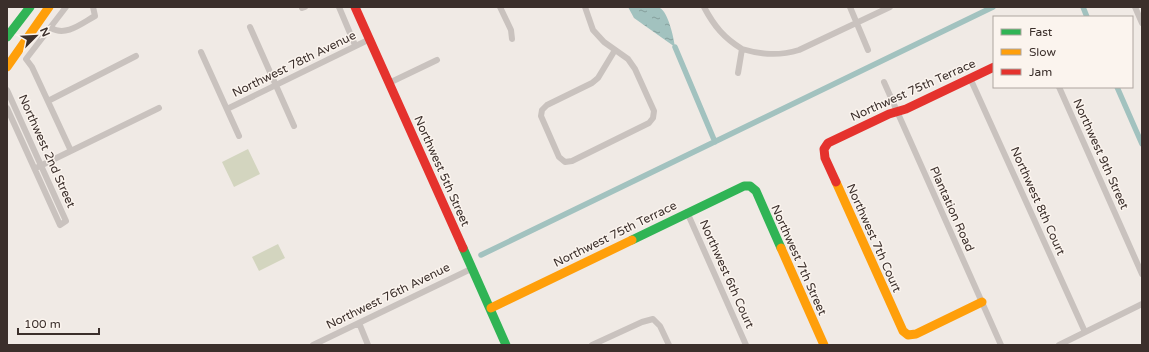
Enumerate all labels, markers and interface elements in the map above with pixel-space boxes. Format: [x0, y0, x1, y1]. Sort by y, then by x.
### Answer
north arrow [16, 16, 56, 56]
legend [993, 16, 1133, 88]
text: N [37, 25, 52, 39]
text: Fast [1029, 25, 1053, 39]
street label: Northwest 78th Avenue [230, 28, 358, 100]
text: Slow [1029, 45, 1056, 59]
street label: Northwest 75th Terrace [848, 56, 978, 124]
text: Jam [1029, 65, 1052, 79]
street label: Northwest 2nd Street [16, 92, 78, 210]
street label: Northwest 9th Street [1070, 97, 1132, 212]
street label: Northwest 5th Street [411, 114, 473, 229]
street label: Northwest 8th Court [1008, 145, 1068, 258]
street label: Plantation Road [927, 164, 977, 254]
street label: Northwest 7th Court [844, 182, 904, 295]
street label: Northwest 75th Terrace [551, 198, 679, 270]
street label: Northwest 7th Street [768, 203, 830, 318]
street label: Northwest 6th Court [697, 218, 757, 331]
street label: Northwest 76th Avenue [324, 260, 452, 332]
scale bar [18, 310, 99, 336]
text: 100 m [24, 317, 61, 331]

